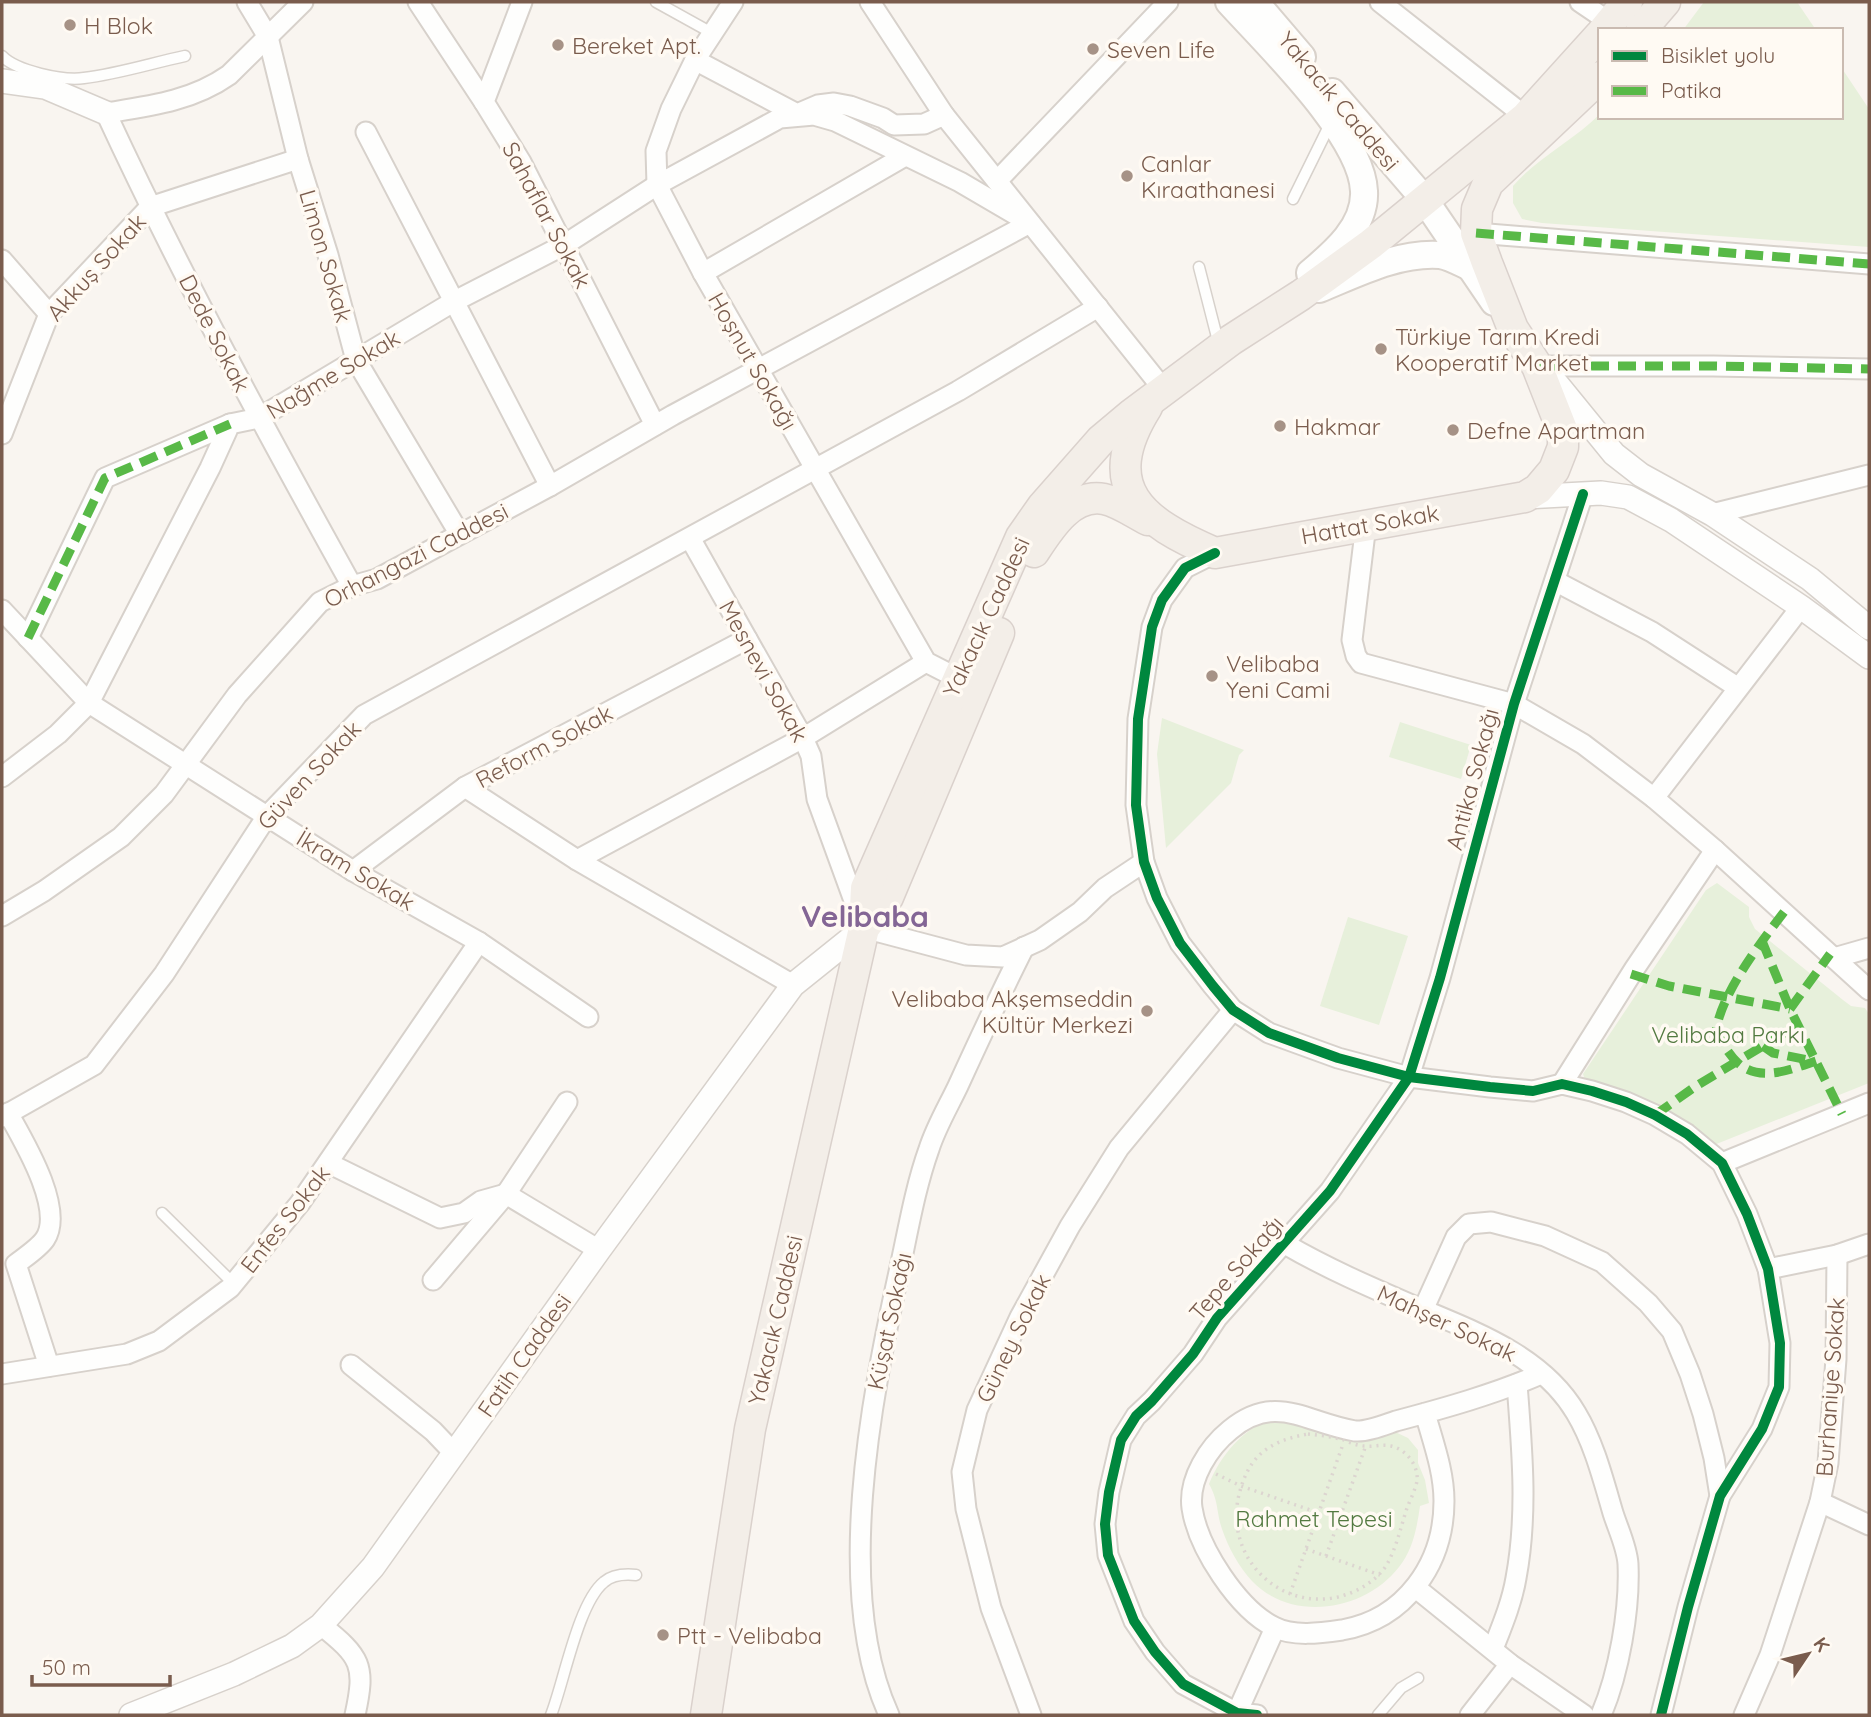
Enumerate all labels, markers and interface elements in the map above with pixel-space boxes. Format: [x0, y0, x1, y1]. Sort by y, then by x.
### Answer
place label: H Blok [84, 11, 153, 40]
marker: H Blok [62, 17, 78, 33]
street label: Yakacık Caddesi [1272, 25, 1406, 177]
legend [1598, 28, 1843, 119]
place label: Bereket Apt. [572, 31, 701, 60]
place label: Seven Life [1107, 35, 1215, 64]
marker: Bereket Apt. [550, 37, 566, 53]
marker: Seven Life [1085, 41, 1101, 57]
text: Bisiklet yolu [1661, 42, 1775, 68]
text: Patika [1661, 77, 1722, 103]
street label: Sahaflar Sokak [496, 137, 598, 293]
place label: Canlar Kıraathanesi [1141, 149, 1275, 204]
marker: Canlar Kıraathanesi [1119, 168, 1135, 184]
street label: Limon Sokak [293, 186, 359, 326]
street label: Akkuş Sokak [40, 207, 152, 327]
street label: Dede Sokak [173, 269, 257, 397]
street label: Hoşnut Sokağı [702, 287, 804, 435]
place label: Türkiye Tarım Kredi Kooperatif Market [1395, 322, 1600, 377]
street label: Nağme Sokak [261, 323, 405, 425]
marker: Türkiye Tarım Kredi Kooperatif Market [1373, 341, 1389, 357]
place label: Hakmar [1294, 412, 1381, 441]
place label: Defne Apartman [1467, 416, 1645, 445]
marker: Hakmar [1272, 418, 1288, 434]
marker: Defne Apartman [1445, 422, 1461, 438]
street label: Orhangazi Caddesi [319, 496, 513, 614]
street label: Hattat Sokak [1299, 498, 1441, 550]
street label: Yakacık Caddesi [936, 532, 1036, 702]
street label: Mesnevi Sokak [713, 595, 815, 747]
place label: Velibaba Yeni Cami [1226, 649, 1330, 704]
marker: Velibaba Yeni Cami [1204, 668, 1220, 684]
street label: Reform Sokak [471, 698, 617, 794]
street label: Antika Sokağı [1439, 705, 1505, 853]
street label: Güven Sokak [251, 714, 367, 836]
street label: İkram Sokak [291, 823, 421, 917]
district label: Velibaba [801, 897, 929, 935]
place label: Velibaba Akşemseddin Kültür Merkezi [891, 984, 1133, 1039]
marker: Velibaba Akşemseddin Kültür Merkezi [1139, 1003, 1155, 1019]
park label: Velibaba Parkı [1651, 1020, 1805, 1049]
street label: Enfes Sokak [234, 1159, 336, 1279]
street label: Tepe Sokağı [1183, 1210, 1289, 1326]
street label: Yakacık Caddesi [741, 1232, 809, 1408]
street label: Küşat Sokağı [860, 1250, 918, 1392]
street label: Güney Sokak [969, 1269, 1057, 1407]
street label: Mahşer Sokak [1373, 1278, 1521, 1368]
street label: Fatih Caddesi [471, 1288, 577, 1422]
street label: Burhaniye Sokak [1809, 1296, 1851, 1478]
park label: Rahmet Tepesi [1235, 1504, 1393, 1533]
north arrow [1773, 1619, 1843, 1689]
place label: Ptt - Velibaba [677, 1621, 822, 1650]
marker: Ptt - Velibaba [655, 1627, 671, 1643]
text: K [1809, 1632, 1835, 1656]
scale bar [32, 1644, 170, 1688]
text: 50 m [42, 1654, 91, 1680]

